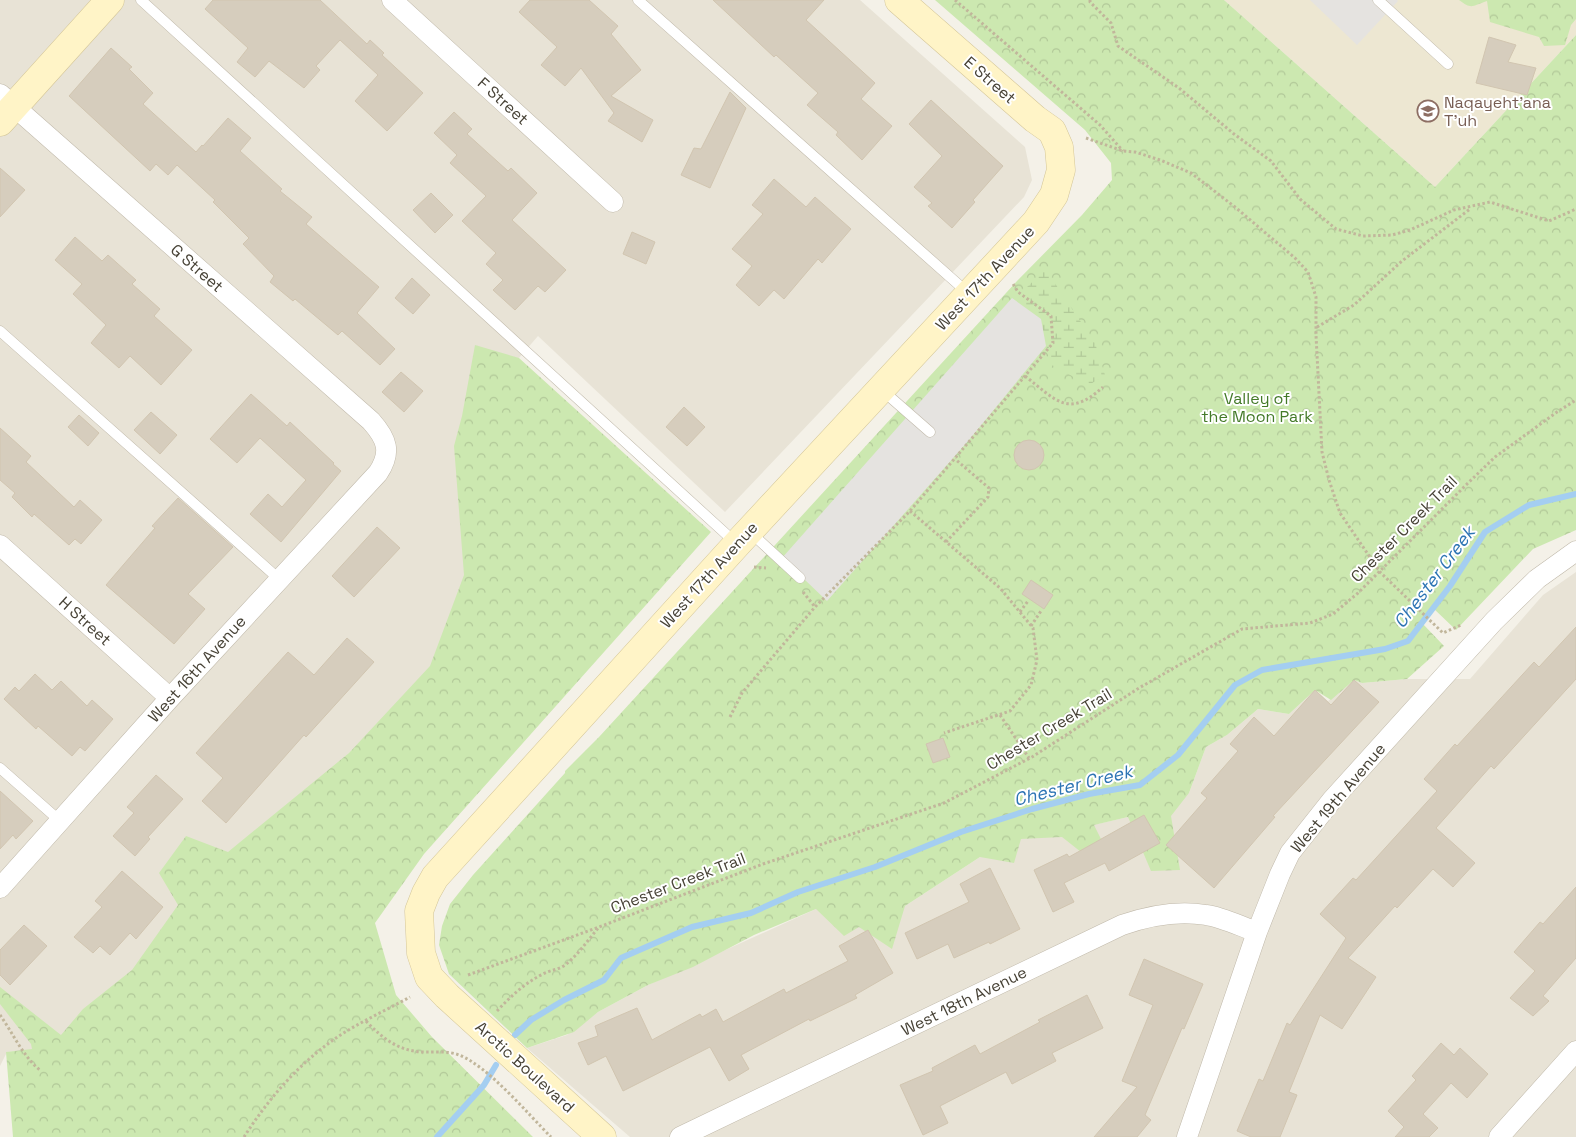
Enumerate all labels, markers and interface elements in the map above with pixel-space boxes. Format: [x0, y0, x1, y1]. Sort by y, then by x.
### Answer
street label: E Street [960, 52, 1020, 108]
street label: F Street [473, 73, 533, 129]
place label: Naqayeht'ana T'uh [1444, 92, 1551, 131]
school or university icon: Naqayeht'ana T'uh [1416, 99, 1440, 123]
street label: West 17th Avenue [931, 221, 1039, 335]
street label: G Street [166, 239, 228, 297]
park label: Valley of the Moon Park [1201, 388, 1313, 427]
street label: Chester Creek Trail [1347, 472, 1461, 586]
street label: West 17th Avenue [656, 517, 762, 633]
water label: Chester Creek [1389, 522, 1479, 632]
street label: H Street [54, 592, 116, 650]
street label: West 16th Avenue [143, 611, 251, 727]
street label: Chester Creek Trail [982, 683, 1116, 775]
street label: West 19th Avenue [1286, 739, 1390, 857]
water label: Chester Creek [1011, 759, 1137, 811]
street label: Chester Creek Trail [608, 848, 748, 918]
street label: West 18th Avenue [898, 961, 1030, 1041]
street label: Arctic Boulevard [471, 1017, 579, 1117]

